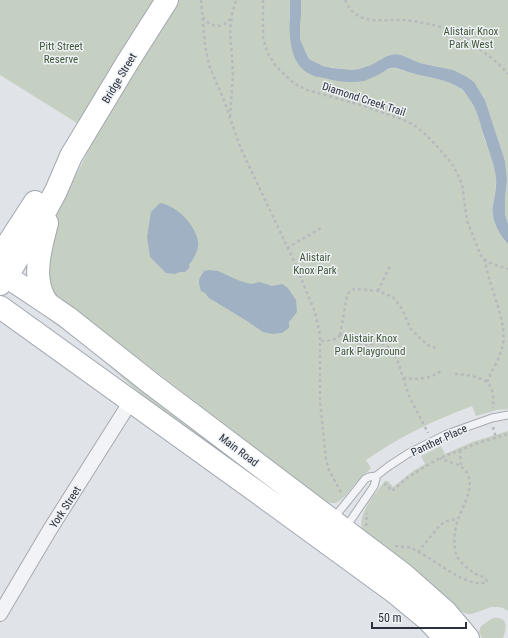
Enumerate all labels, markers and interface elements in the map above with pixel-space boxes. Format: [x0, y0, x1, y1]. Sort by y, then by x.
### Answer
park label: Alistair Knox Park West [444, 25, 499, 51]
park label: Pitt Street Reserve [39, 40, 83, 66]
street label: Bridge Street [99, 51, 139, 106]
street label: Diamond Creek Trail [320, 80, 407, 119]
park label: Alistair Knox Park [293, 251, 337, 277]
park label: Alistair Knox Park Playground [335, 332, 405, 358]
street label: Panther Place [409, 422, 469, 459]
street label: Main Road [216, 431, 261, 469]
street label: York Street [47, 484, 84, 531]
scale bar [372, 604, 466, 630]
text: 50 m [378, 611, 402, 625]

